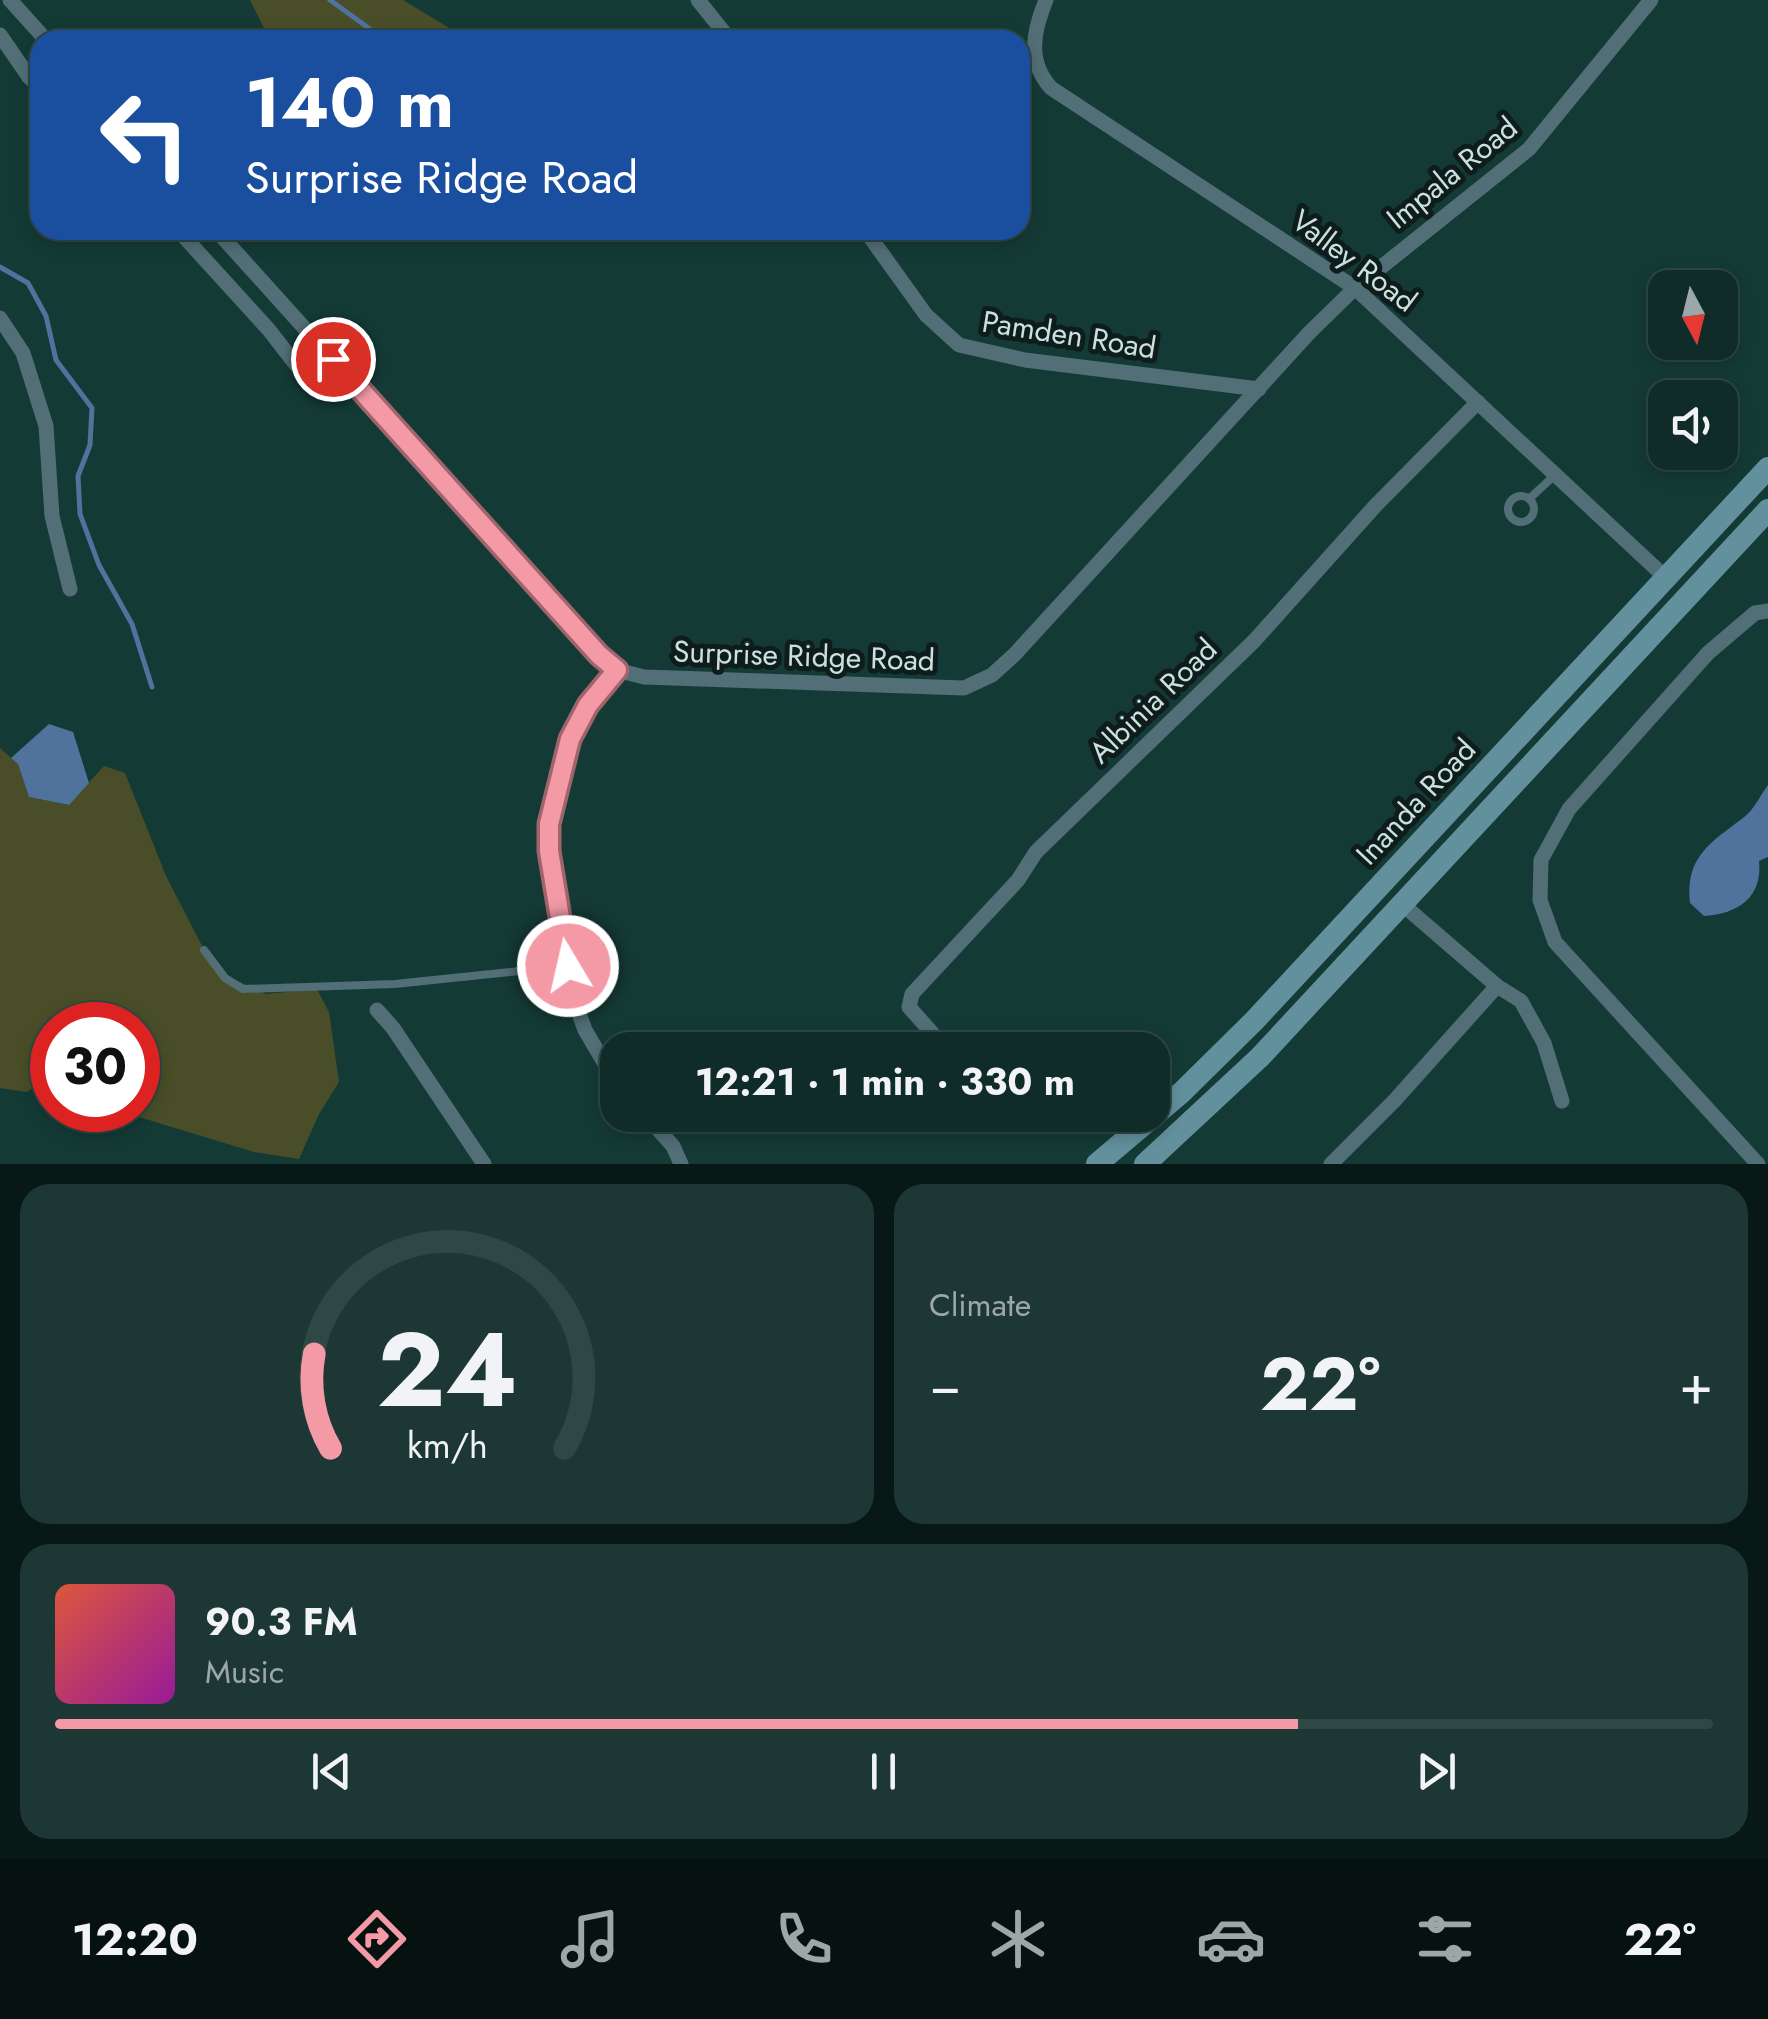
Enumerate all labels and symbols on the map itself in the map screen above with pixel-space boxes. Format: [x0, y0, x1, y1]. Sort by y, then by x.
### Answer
street label: Impala Road [1377, 106, 1526, 239]
street label: Valley Road [1283, 199, 1426, 322]
north arrow [1648, 270, 1738, 360]
street label: Pamden Road [979, 300, 1159, 369]
pin [291, 317, 376, 402]
street label: Albinia Road [1079, 628, 1226, 773]
street label: Surprise Ridge Road [672, 629, 936, 682]
street label: Inanda Road [1346, 729, 1485, 874]
position arrow [516, 914, 620, 1018]
speed limit sign: 30 [30, 1002, 160, 1132]

